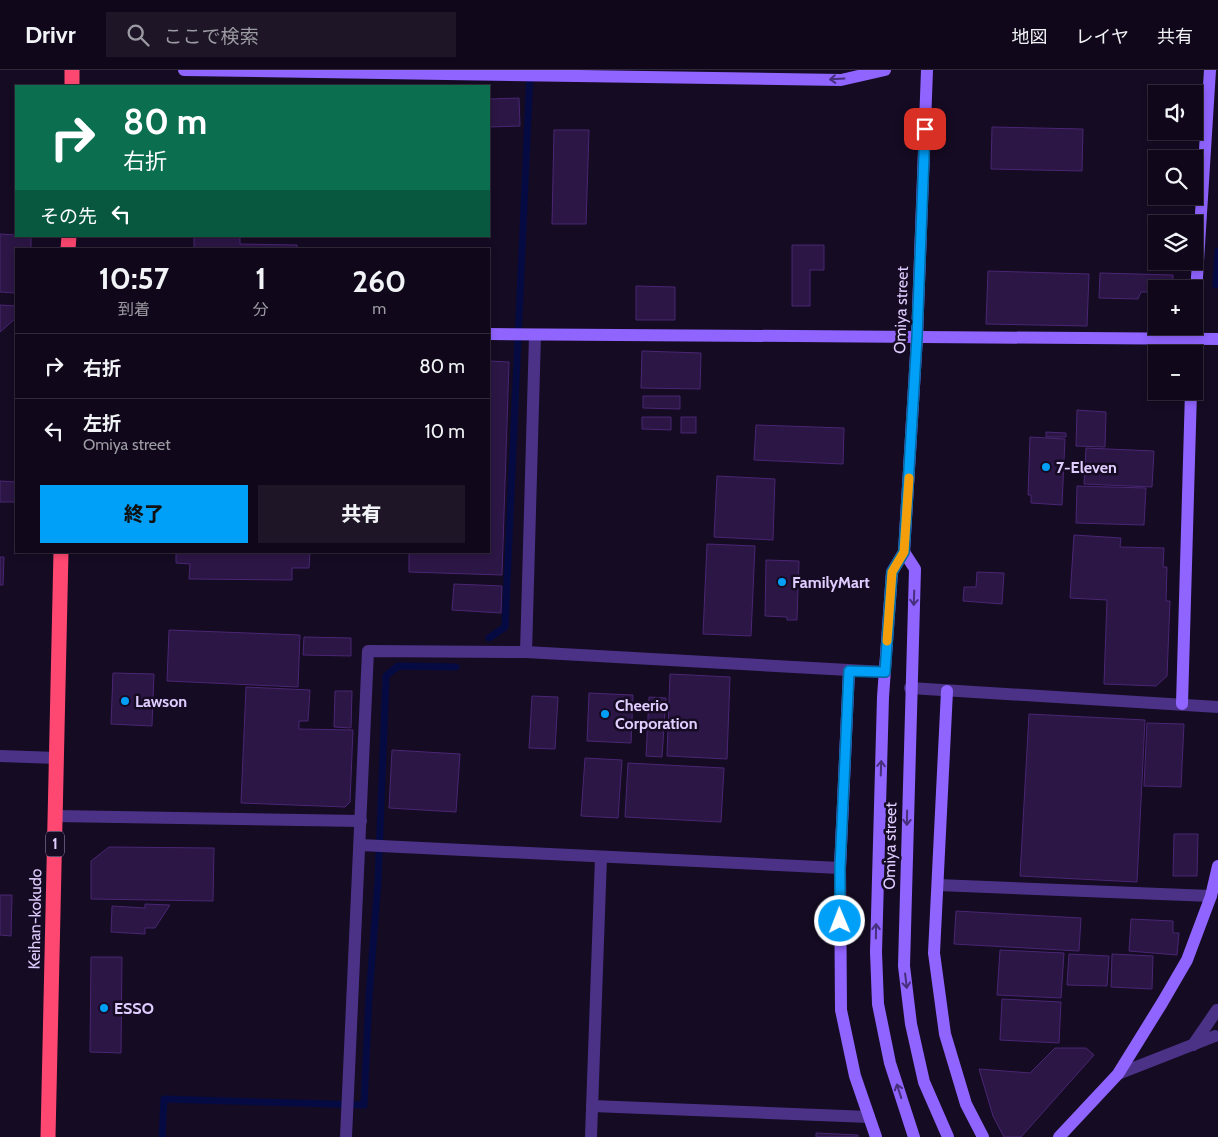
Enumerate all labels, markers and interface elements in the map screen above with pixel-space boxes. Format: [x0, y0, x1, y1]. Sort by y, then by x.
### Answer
search box [106, 12, 456, 57]
text: Drivr [25, 20, 76, 49]
icon: search [124, 21, 152, 49]
text: ここで検索 [164, 25, 259, 48]
text: 地図 [1012, 26, 1048, 48]
text: レイヤ [1076, 26, 1129, 48]
text: 共有 [1157, 26, 1193, 48]
one-way arrow [829, 75, 845, 84]
map controls [1148, 85, 1203, 400]
button: sound [1148, 85, 1203, 140]
text: 80 m [123, 100, 207, 143]
icon: right [40, 105, 105, 170]
pin [904, 108, 946, 150]
icon: arrive [911, 115, 939, 143]
text: 右折 [123, 148, 167, 175]
button: search [1148, 150, 1203, 205]
icon: left [107, 200, 135, 228]
text: その先 [40, 205, 97, 228]
button: layers [1148, 215, 1203, 270]
text: 10:57 [99, 260, 169, 297]
text: 1 [255, 260, 266, 297]
text: 260 [352, 263, 406, 300]
street label: Omiya street [890, 265, 912, 354]
button: + [1148, 280, 1203, 335]
text: m [372, 299, 386, 318]
text: 到着 [118, 300, 150, 319]
text: 分 [253, 300, 269, 319]
button: − [1148, 345, 1203, 400]
icon: right [40, 352, 68, 380]
text: 80 m [419, 355, 465, 378]
text: 右折 [83, 357, 121, 380]
text: 左折 [83, 412, 121, 435]
icon: left [40, 417, 68, 445]
text: 10 m [425, 420, 465, 443]
text: Omiya street [83, 435, 171, 454]
place label: 7-Eleven [1056, 458, 1117, 477]
marker: 7-Eleven [1040, 461, 1052, 473]
button: 終了 [40, 485, 248, 543]
button: 共有 [258, 485, 465, 543]
place label: FamilyMart [792, 573, 870, 592]
marker: FamilyMart [776, 576, 788, 588]
one-way arrow [909, 590, 918, 606]
place label: Lawson [135, 692, 187, 711]
marker: Lawson [119, 695, 131, 707]
place label: Cheerio Corporation [615, 696, 698, 733]
marker: Cheerio Corporation [599, 708, 611, 720]
one-way arrow [876, 761, 886, 777]
street label: Omiya street [880, 801, 900, 890]
one-way arrow [903, 810, 912, 826]
road number: 1 [46, 832, 64, 856]
street label: Keihan-kokudo [25, 868, 45, 970]
position arrow [813, 894, 865, 946]
one-way arrow [872, 923, 881, 939]
one-way arrow [901, 973, 911, 989]
place label: ESSO [114, 999, 154, 1018]
marker: ESSO [98, 1002, 110, 1014]
one-way arrow [894, 1083, 903, 1099]

